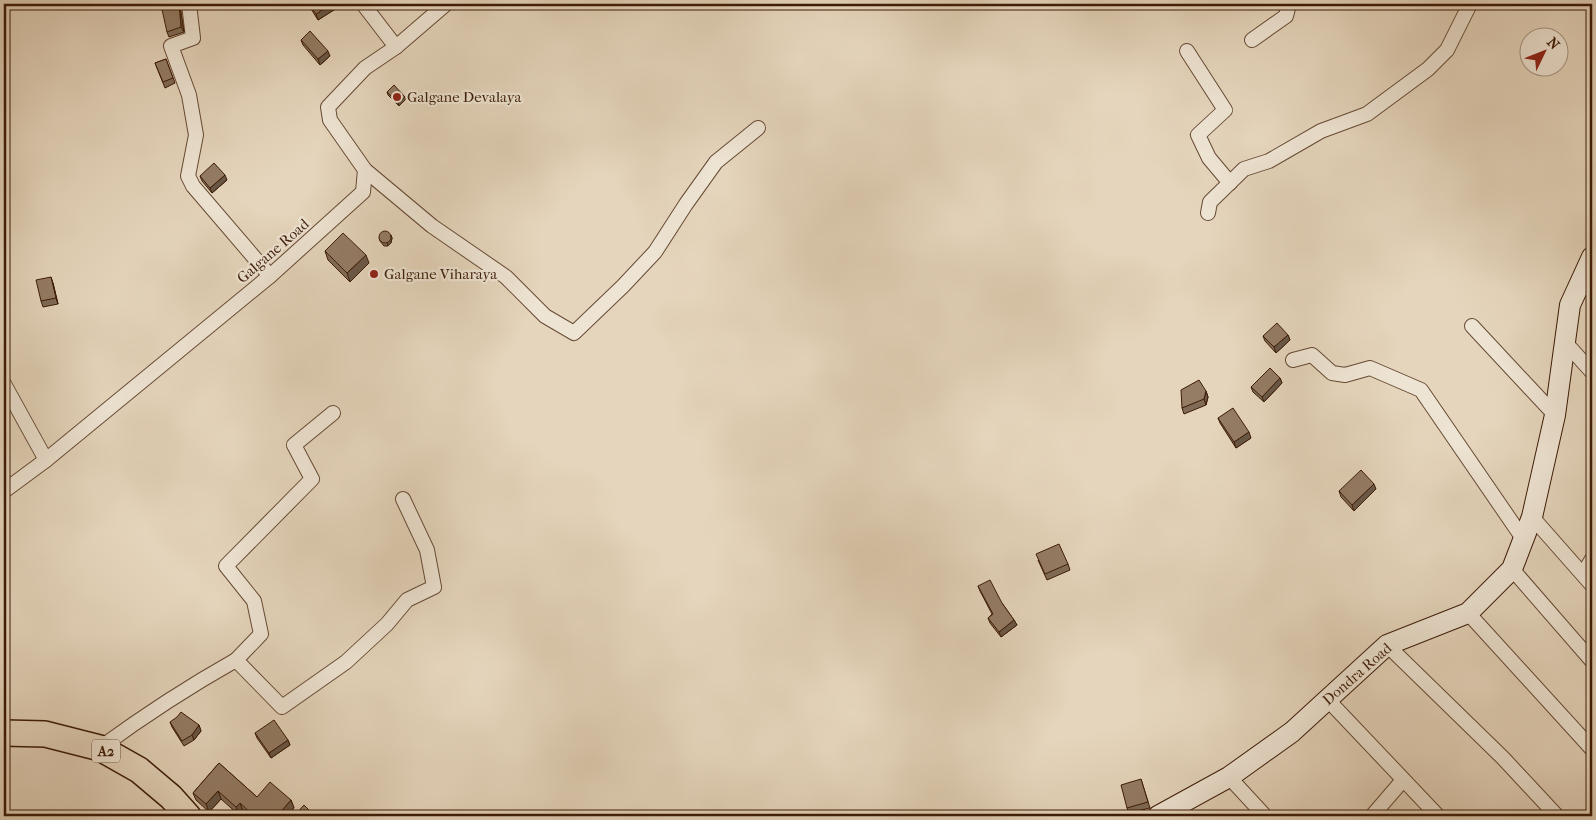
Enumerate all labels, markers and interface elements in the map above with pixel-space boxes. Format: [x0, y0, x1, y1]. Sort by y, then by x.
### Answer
north arrow [1518, 28, 1568, 78]
text: N [1543, 34, 1563, 53]
place label: Galgane Devalaya [407, 88, 523, 106]
marker: Galgane Devalaya [391, 91, 403, 103]
street label: Galgane Road [233, 214, 313, 287]
place label: Galgane Viharaya [384, 265, 498, 283]
marker: Galgane Viharaya [368, 268, 380, 280]
street label: Dondra Road [1319, 639, 1396, 709]
road number: A2 [92, 739, 120, 762]

